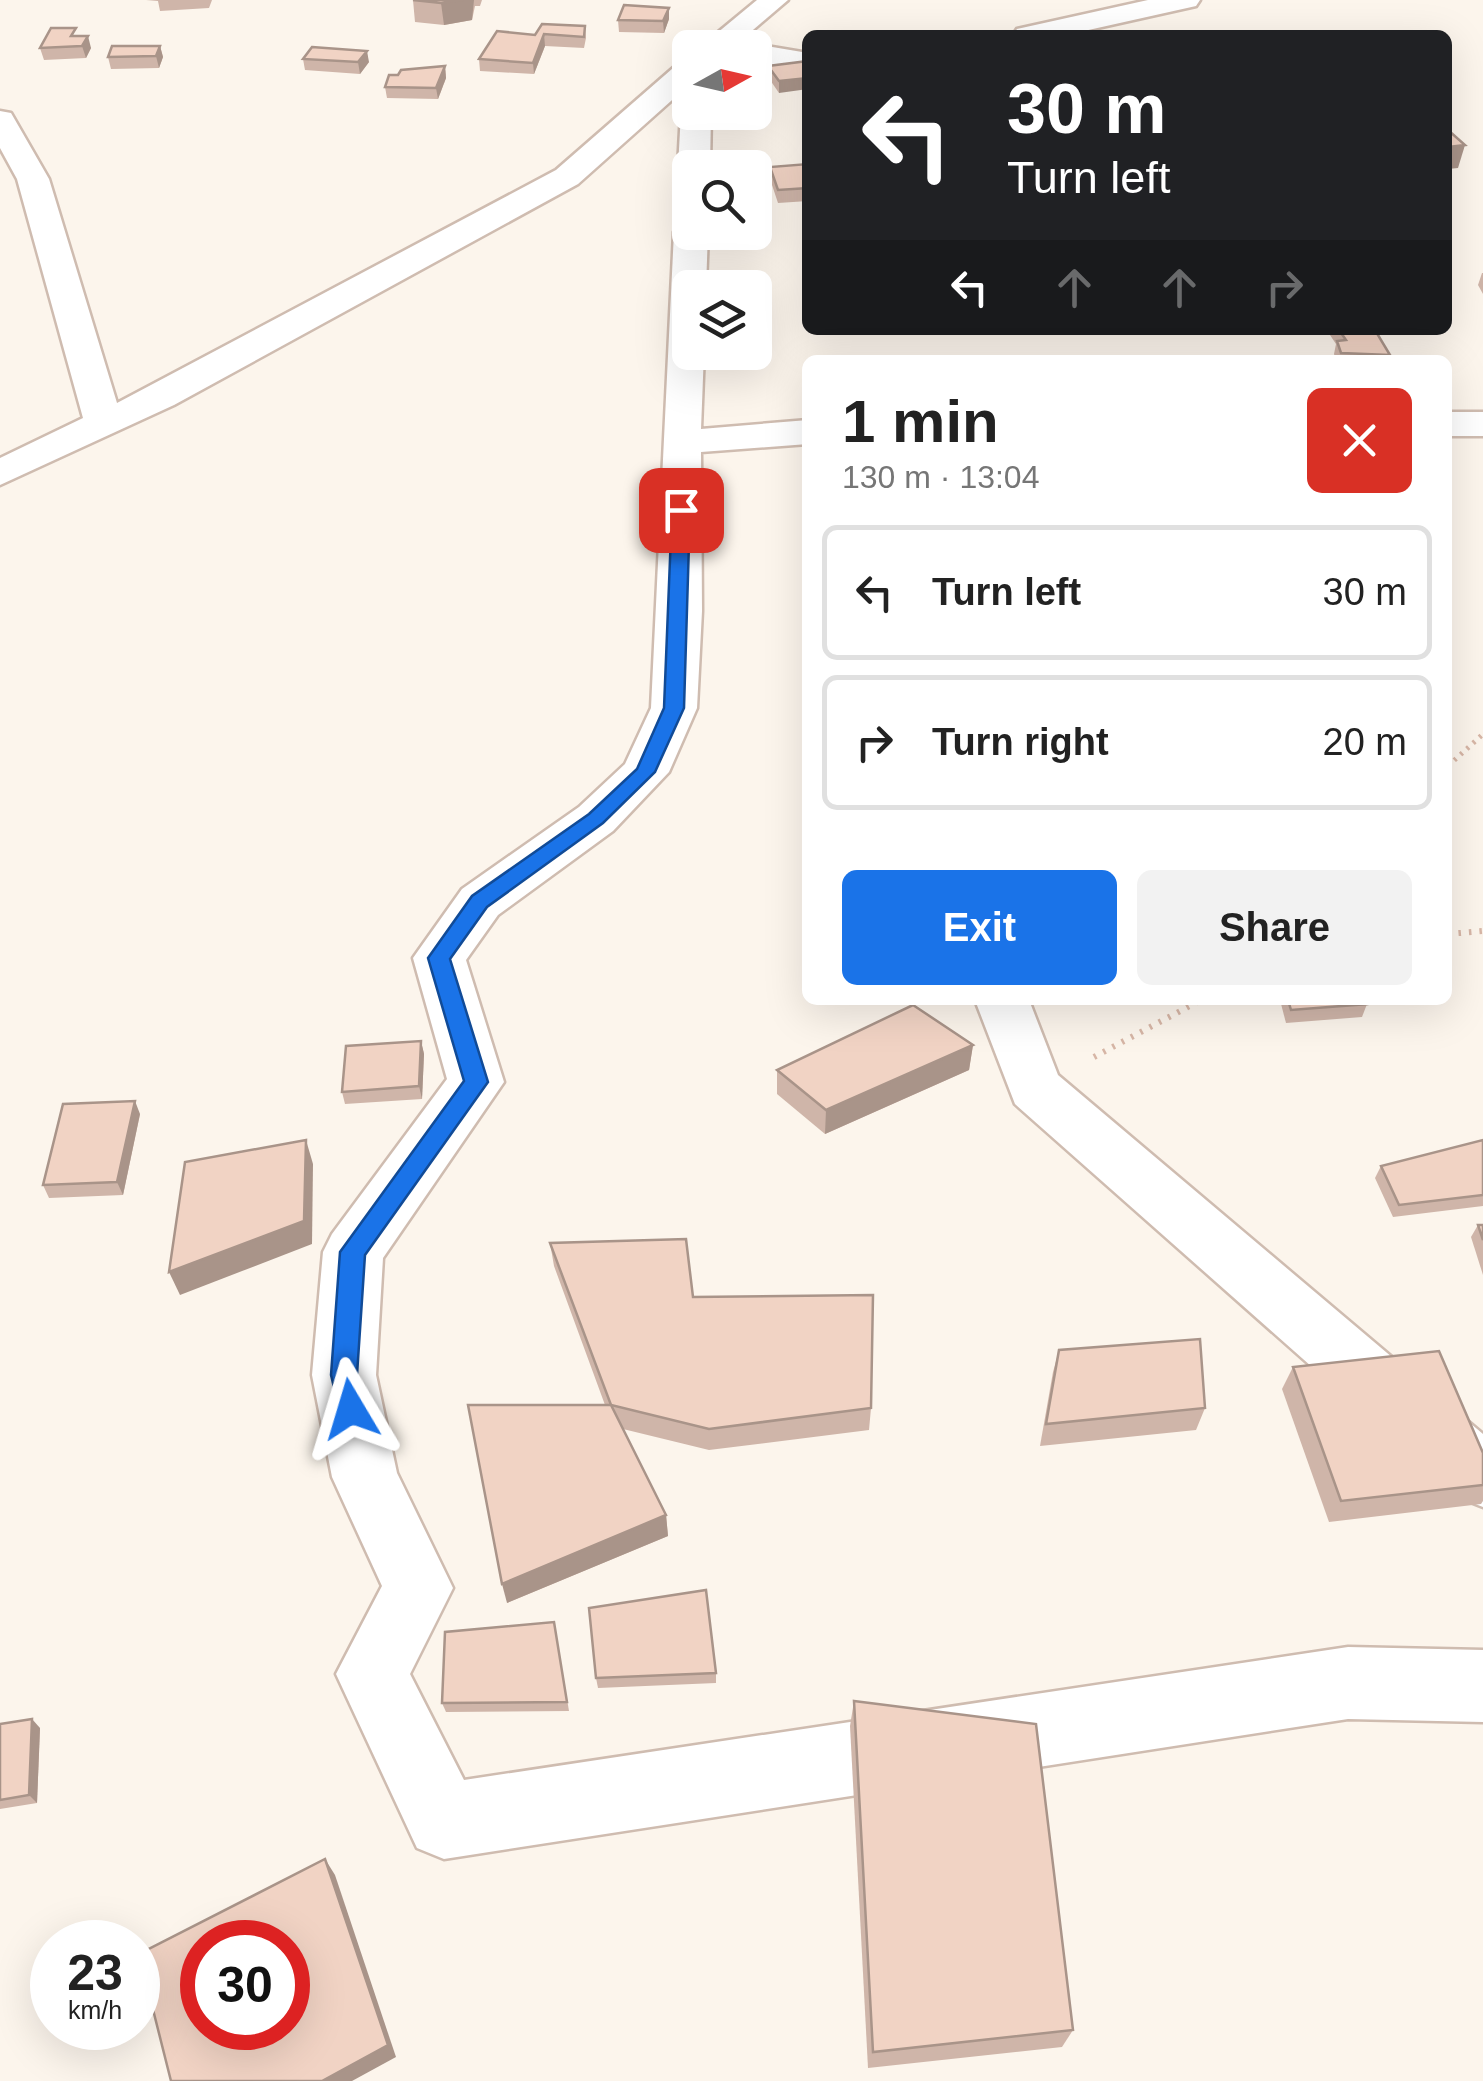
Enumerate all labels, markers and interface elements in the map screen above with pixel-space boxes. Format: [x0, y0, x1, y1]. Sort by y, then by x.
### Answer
north arrow [672, 30, 772, 130]
map controls [672, 30, 772, 370]
icon: left [842, 70, 972, 200]
text: 30 m [1007, 70, 1167, 148]
button: search [672, 150, 772, 250]
text: Turn left [1007, 152, 1170, 203]
icon: left [942, 260, 997, 315]
icon: ahead [1047, 260, 1102, 315]
icon: ahead [1152, 260, 1207, 315]
icon: right [1257, 260, 1312, 315]
button: layers [672, 270, 772, 370]
text: 1 min [842, 388, 999, 455]
button: close [1307, 388, 1412, 493]
text: 130 m · 13:04 [842, 459, 1039, 495]
pin [639, 468, 724, 553]
icon: arrive [654, 483, 709, 538]
icon: left [847, 565, 902, 620]
text: Turn left [932, 571, 1081, 613]
text: 30 m [1323, 571, 1407, 613]
icon: right [847, 715, 902, 770]
text: Turn right [932, 721, 1109, 763]
text: 20 m [1323, 721, 1407, 763]
button: Exit [842, 870, 1117, 985]
button: Share [1137, 870, 1412, 985]
position arrow [299, 1357, 403, 1461]
speed limit sign: 30 [180, 1920, 310, 2050]
text: 23 [67, 1945, 123, 2001]
text: km/h [68, 1996, 122, 2024]

